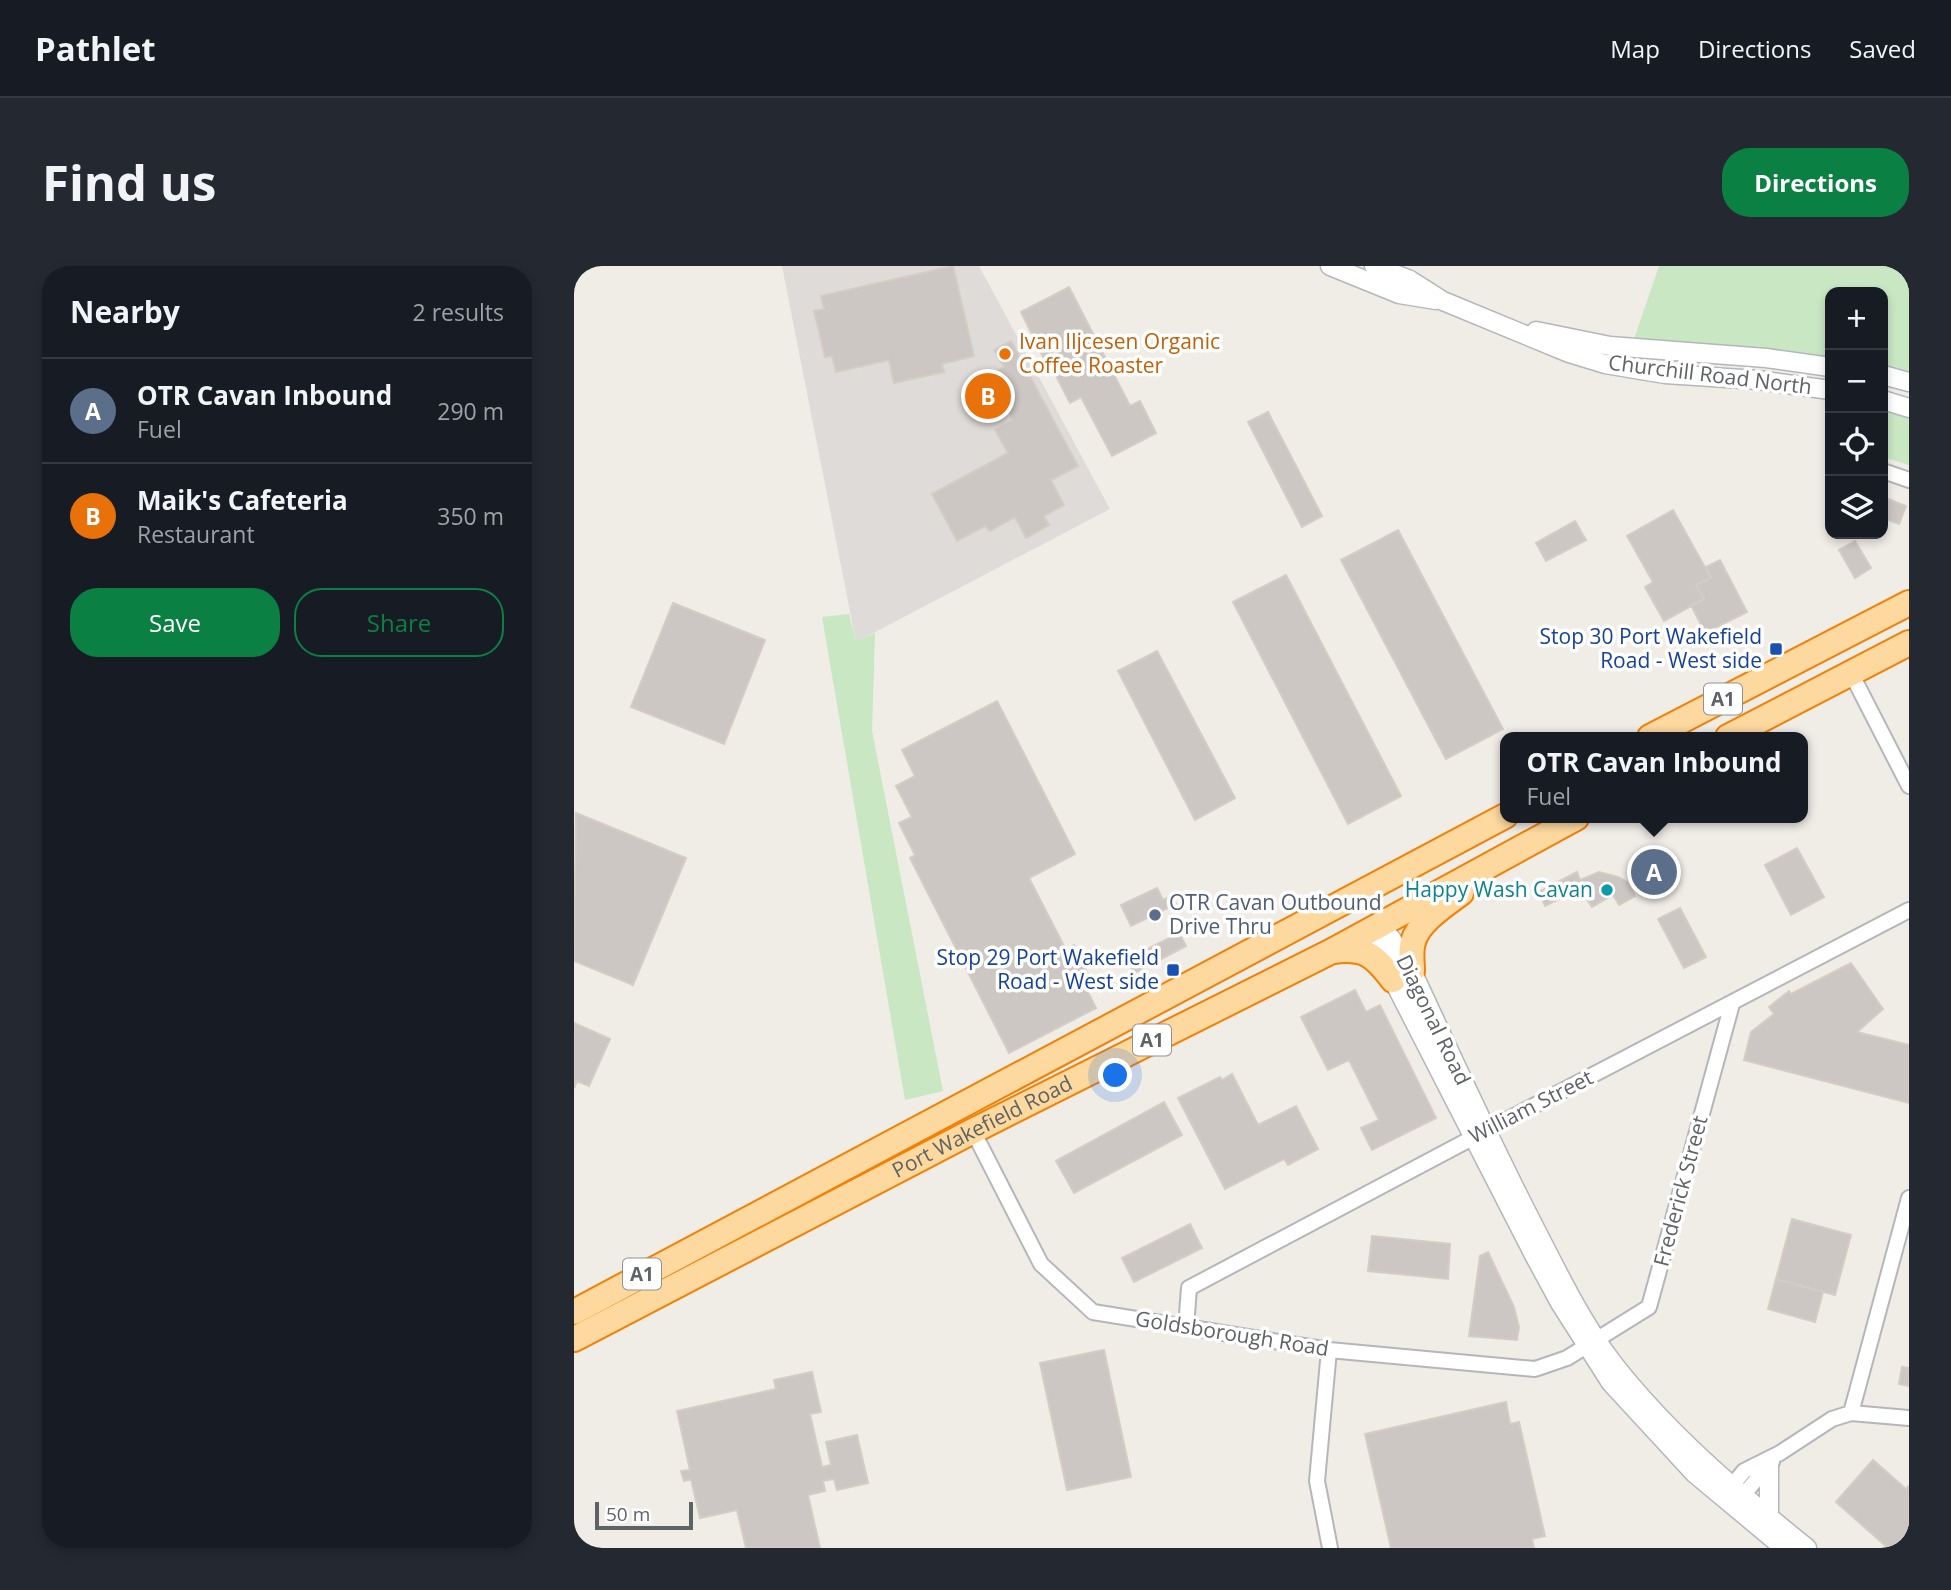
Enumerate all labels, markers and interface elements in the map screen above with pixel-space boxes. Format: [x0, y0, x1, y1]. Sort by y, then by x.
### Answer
text: Pathlet [35, 26, 156, 71]
text: Map [1610, 32, 1660, 65]
text: Directions [1698, 32, 1811, 65]
text: Saved [1849, 32, 1916, 65]
button: Directions [1722, 148, 1909, 217]
text: Find us [42, 149, 216, 215]
map controls [1825, 287, 1888, 539]
button: + [1825, 287, 1888, 350]
text: Nearby [70, 291, 180, 332]
text: 2 results [413, 296, 504, 328]
place label: Ivan Iljcesen Organic Coffee Roaster [1019, 327, 1220, 379]
marker: Ivan Iljcesen Organic Coffee Roaster [997, 346, 1013, 362]
street label: Churchill Road North [1607, 348, 1813, 400]
button: − [1825, 350, 1888, 413]
pin: B [965, 370, 1011, 422]
text: OTR Cavan Inbound [137, 377, 392, 413]
text: A [85, 395, 101, 427]
text: 290 m [437, 395, 504, 427]
text: Fuel [137, 413, 182, 445]
button: locate [1825, 413, 1888, 476]
button: layers [1825, 476, 1888, 539]
text: Maik's Cafeteria [137, 482, 348, 518]
text: B [85, 500, 101, 532]
text: 350 m [437, 500, 504, 532]
text: Restaurant [137, 518, 255, 550]
button: Save [70, 588, 280, 657]
button: Share [294, 588, 504, 657]
place label: Stop 30 Port Wakefield Road - West side [1540, 622, 1762, 674]
marker: Stop 30 Port Wakefield Road - West side [1768, 641, 1784, 657]
road number: A1 [1704, 684, 1742, 714]
popup [1500, 732, 1808, 823]
text: OTR Cavan Inbound [1526, 744, 1782, 780]
text: Fuel [1526, 780, 1571, 812]
pin: A [1631, 846, 1677, 898]
place label: Happy Wash Cavan [1405, 875, 1593, 903]
marker: Happy Wash Cavan [1599, 882, 1615, 898]
place label: OTR Cavan Outbound Drive Thru [1169, 888, 1382, 940]
marker: OTR Cavan Outbound Drive Thru [1147, 907, 1163, 923]
place label: Stop 29 Port Wakefield Road - West side [937, 943, 1159, 995]
street label: Diagonal Road [1390, 950, 1478, 1089]
marker: Stop 29 Port Wakefield Road - West side [1165, 962, 1181, 978]
road number: A1 [1133, 1024, 1171, 1056]
your location [1098, 1058, 1132, 1092]
street label: William Street [1464, 1063, 1597, 1149]
street label: Port Wakefield Road [887, 1069, 1077, 1184]
street label: Frederick Street [1646, 1112, 1714, 1269]
road number: A1 [623, 1258, 661, 1290]
street label: Goldsborough Road [1133, 1304, 1331, 1362]
scale bar [595, 1499, 693, 1531]
text: 50 m [606, 1501, 650, 1527]

